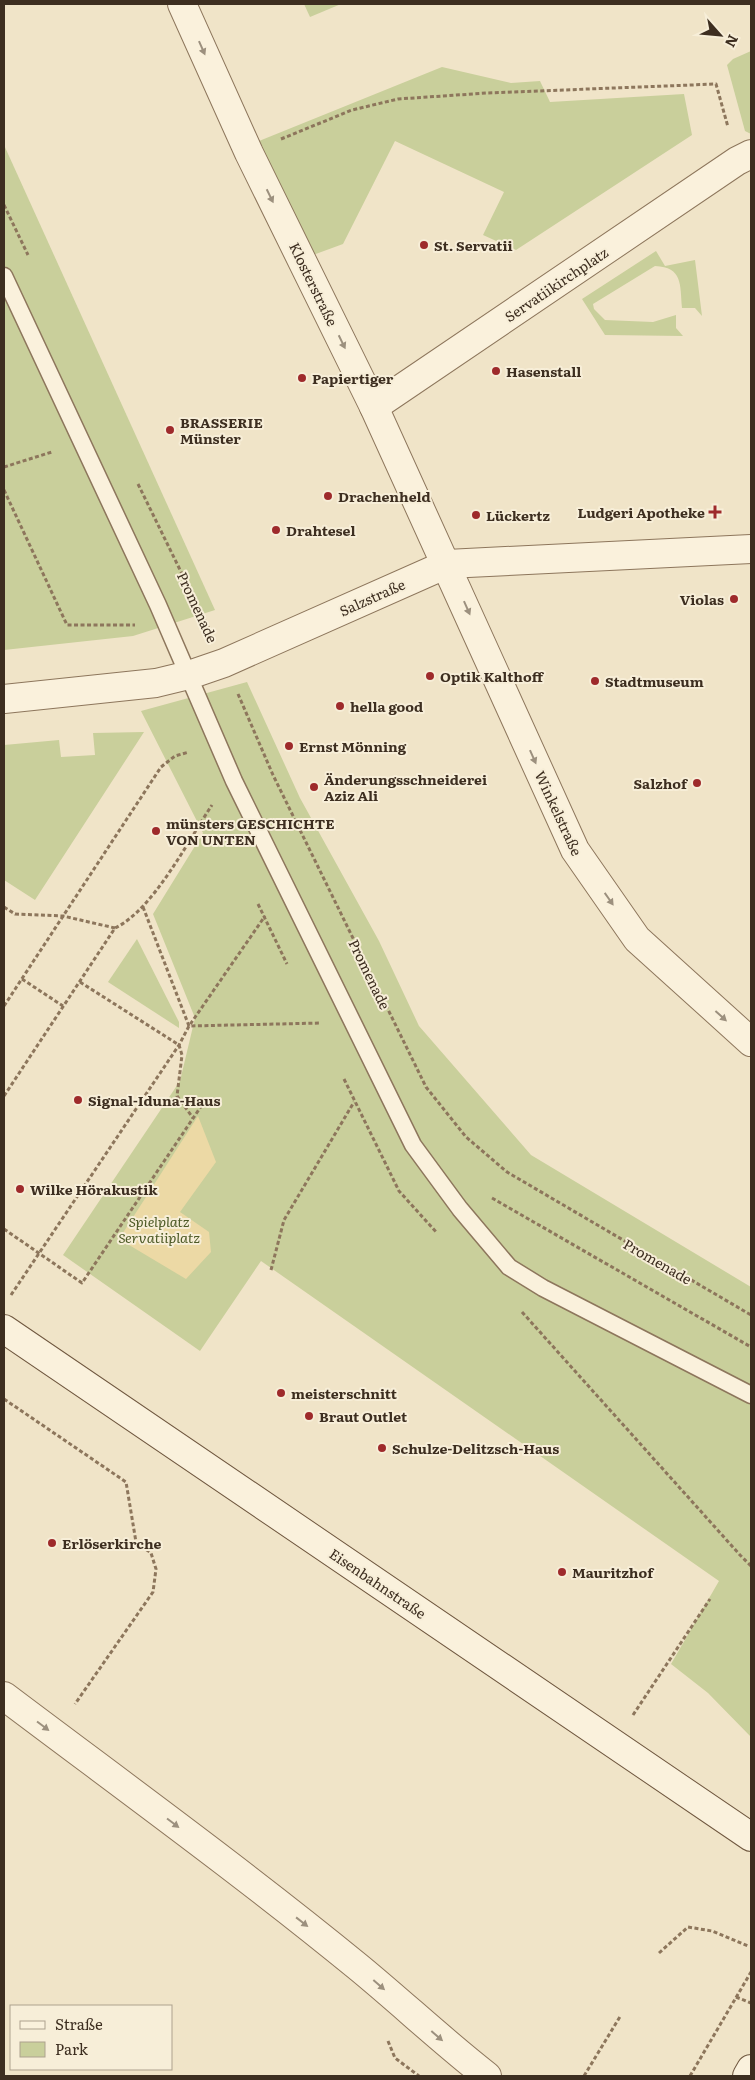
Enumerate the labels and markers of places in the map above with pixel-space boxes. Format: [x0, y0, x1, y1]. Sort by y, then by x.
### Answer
place label: St. Servatii [434, 235, 513, 255]
marker: St. Servatii [418, 239, 430, 251]
place label: Hasenstall [506, 361, 581, 381]
marker: Hasenstall [490, 365, 502, 377]
place label: Papiertiger [312, 368, 394, 388]
marker: Papiertiger [296, 372, 308, 384]
place label: BRASSERIE Münster [180, 412, 263, 448]
marker: BRASSERIE Münster [164, 424, 176, 436]
place label: Drachenheld [338, 486, 431, 506]
marker: Drachenheld [322, 490, 334, 502]
place label: Ludgeri Apotheke [577, 502, 705, 522]
place label: Lückertz [486, 505, 550, 525]
marker: Ludgeri Apotheke [709, 506, 721, 518]
marker: Lückertz [470, 509, 482, 521]
place label: Drahtesel [286, 520, 355, 540]
marker: Drahtesel [270, 524, 282, 536]
place label: Violas [680, 589, 724, 609]
marker: Violas [728, 593, 740, 605]
place label: Optik Kalthoff [440, 666, 545, 686]
marker: Optik Kalthoff [424, 670, 436, 682]
place label: Stadtmuseum [605, 671, 704, 691]
marker: Stadtmuseum [589, 675, 601, 687]
place label: hella good [350, 696, 423, 716]
marker: hella good [334, 700, 346, 712]
place label: Ernst Mönning [299, 736, 407, 756]
marker: Ernst Mönning [283, 740, 295, 752]
place label: Änderungsschneiderei Aziz Ali [324, 769, 487, 805]
place label: Salzhof [634, 773, 689, 793]
marker: Salzhof [691, 777, 703, 789]
marker: Änderungsschneiderei Aziz Ali [308, 781, 320, 793]
place label: münsters GESCHICHTE VON UNTEN [166, 813, 335, 849]
marker: münsters GESCHICHTE VON UNTEN [150, 825, 162, 837]
place label: Signal-Iduna-Haus [88, 1090, 221, 1110]
marker: Signal-Iduna-Haus [72, 1094, 84, 1106]
place label: Wilke Hörakustik [30, 1179, 158, 1199]
marker: Wilke Hörakustik [14, 1183, 26, 1195]
place label: meisterschnitt [291, 1383, 398, 1403]
marker: meisterschnitt [275, 1387, 287, 1399]
place label: Braut Outlet [319, 1406, 408, 1426]
marker: Braut Outlet [303, 1410, 315, 1422]
place label: Schulze-Delitzsch-Haus [392, 1438, 559, 1458]
marker: Schulze-Delitzsch-Haus [376, 1442, 388, 1454]
place label: Erlöserkirche [62, 1533, 162, 1553]
marker: Erlöserkirche [46, 1537, 58, 1549]
place label: Mauritzhof [572, 1562, 655, 1582]
marker: Mauritzhof [556, 1566, 568, 1578]

